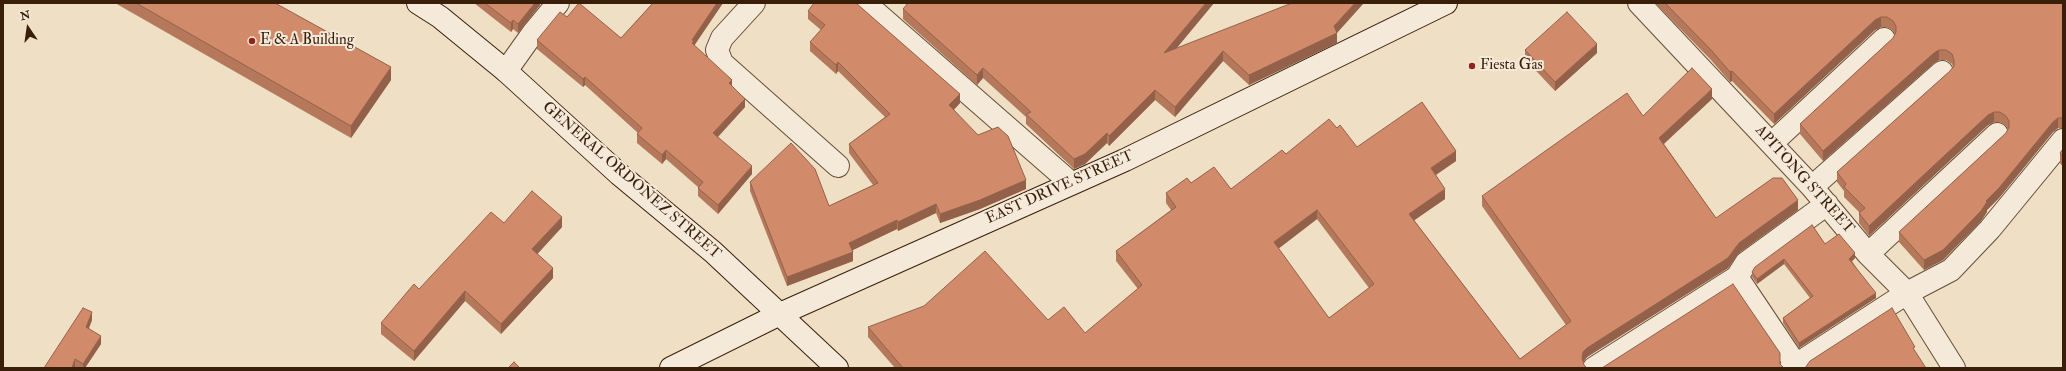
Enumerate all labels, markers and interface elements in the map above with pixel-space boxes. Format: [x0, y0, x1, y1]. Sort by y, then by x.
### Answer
north arrow [8, 8, 48, 48]
text: N [19, 8, 31, 23]
place label: E & A Building [260, 32, 354, 50]
marker: E & A Building [247, 36, 257, 46]
place label: Fiesta Gas [1480, 57, 1543, 75]
marker: Fiesta Gas [1467, 61, 1477, 71]
street label: GENERAL ORDOÑEZ STREET [538, 99, 724, 263]
street label: APITONG STREET [1751, 122, 1857, 238]
street label: EAST DRIVE STREET [984, 147, 1136, 229]

